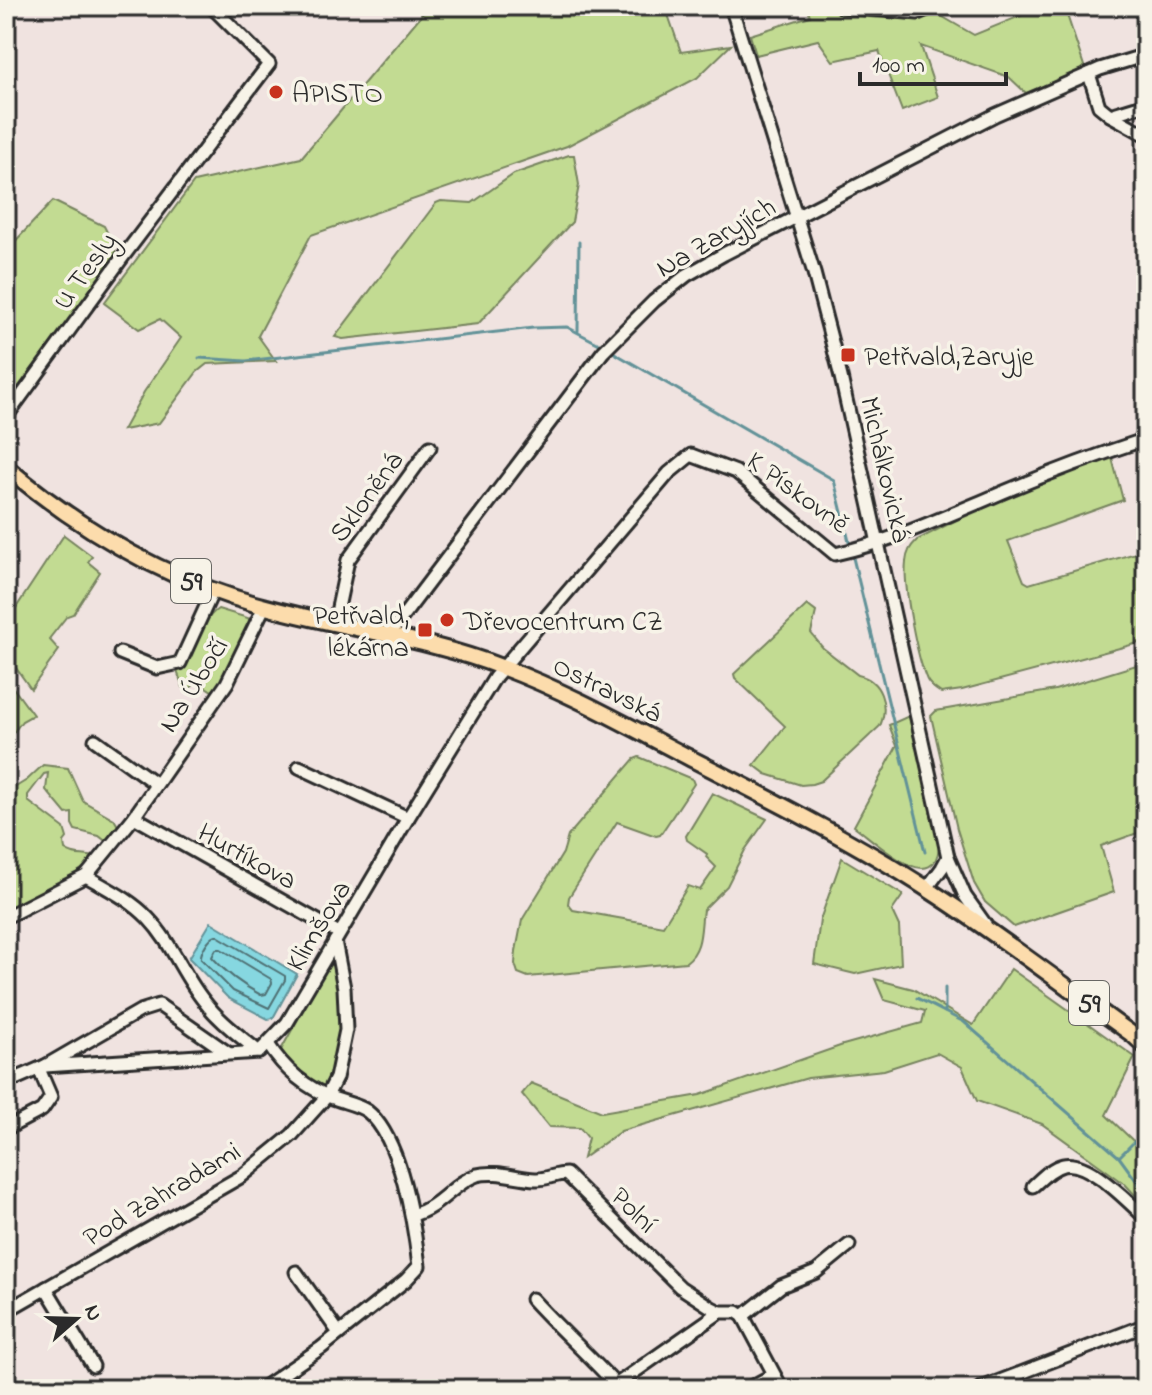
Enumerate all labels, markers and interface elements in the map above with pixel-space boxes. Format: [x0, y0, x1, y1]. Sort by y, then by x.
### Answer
scale bar [860, 36, 1006, 86]
text: 100 m [872, 49, 925, 84]
place label: APISTO [292, 75, 383, 116]
marker: APISTO [267, 83, 285, 101]
street label: Na Zaryjích [649, 188, 784, 290]
street label: U Tesly [44, 224, 129, 320]
place label: Petřvald,Zaryje [864, 338, 1034, 379]
marker: Petřvald,Zaryje [839, 346, 857, 364]
street label: Michálkovická [847, 393, 920, 547]
street label: K Pískovně [737, 442, 857, 545]
street label: Skloněná [321, 444, 415, 552]
road number: 59 [171, 559, 211, 603]
place label: Petřvald, lékárna [313, 597, 409, 670]
place label: Dřevocentrum CZ [462, 603, 663, 644]
marker: Dřevocentrum CZ [438, 611, 456, 629]
marker: Petřvald, lékárna [416, 621, 434, 639]
street label: Na Úbočí [150, 630, 240, 741]
street label: Ostravská [545, 647, 668, 735]
street label: Hurtíkova [189, 814, 304, 902]
street label: Klimšova [277, 873, 363, 980]
road number: 59 [1069, 981, 1109, 1025]
street label: Pod Zahradami [76, 1133, 249, 1259]
street label: Polní [600, 1179, 665, 1244]
north arrow [36, 1279, 116, 1359]
text: N [74, 1301, 110, 1326]

